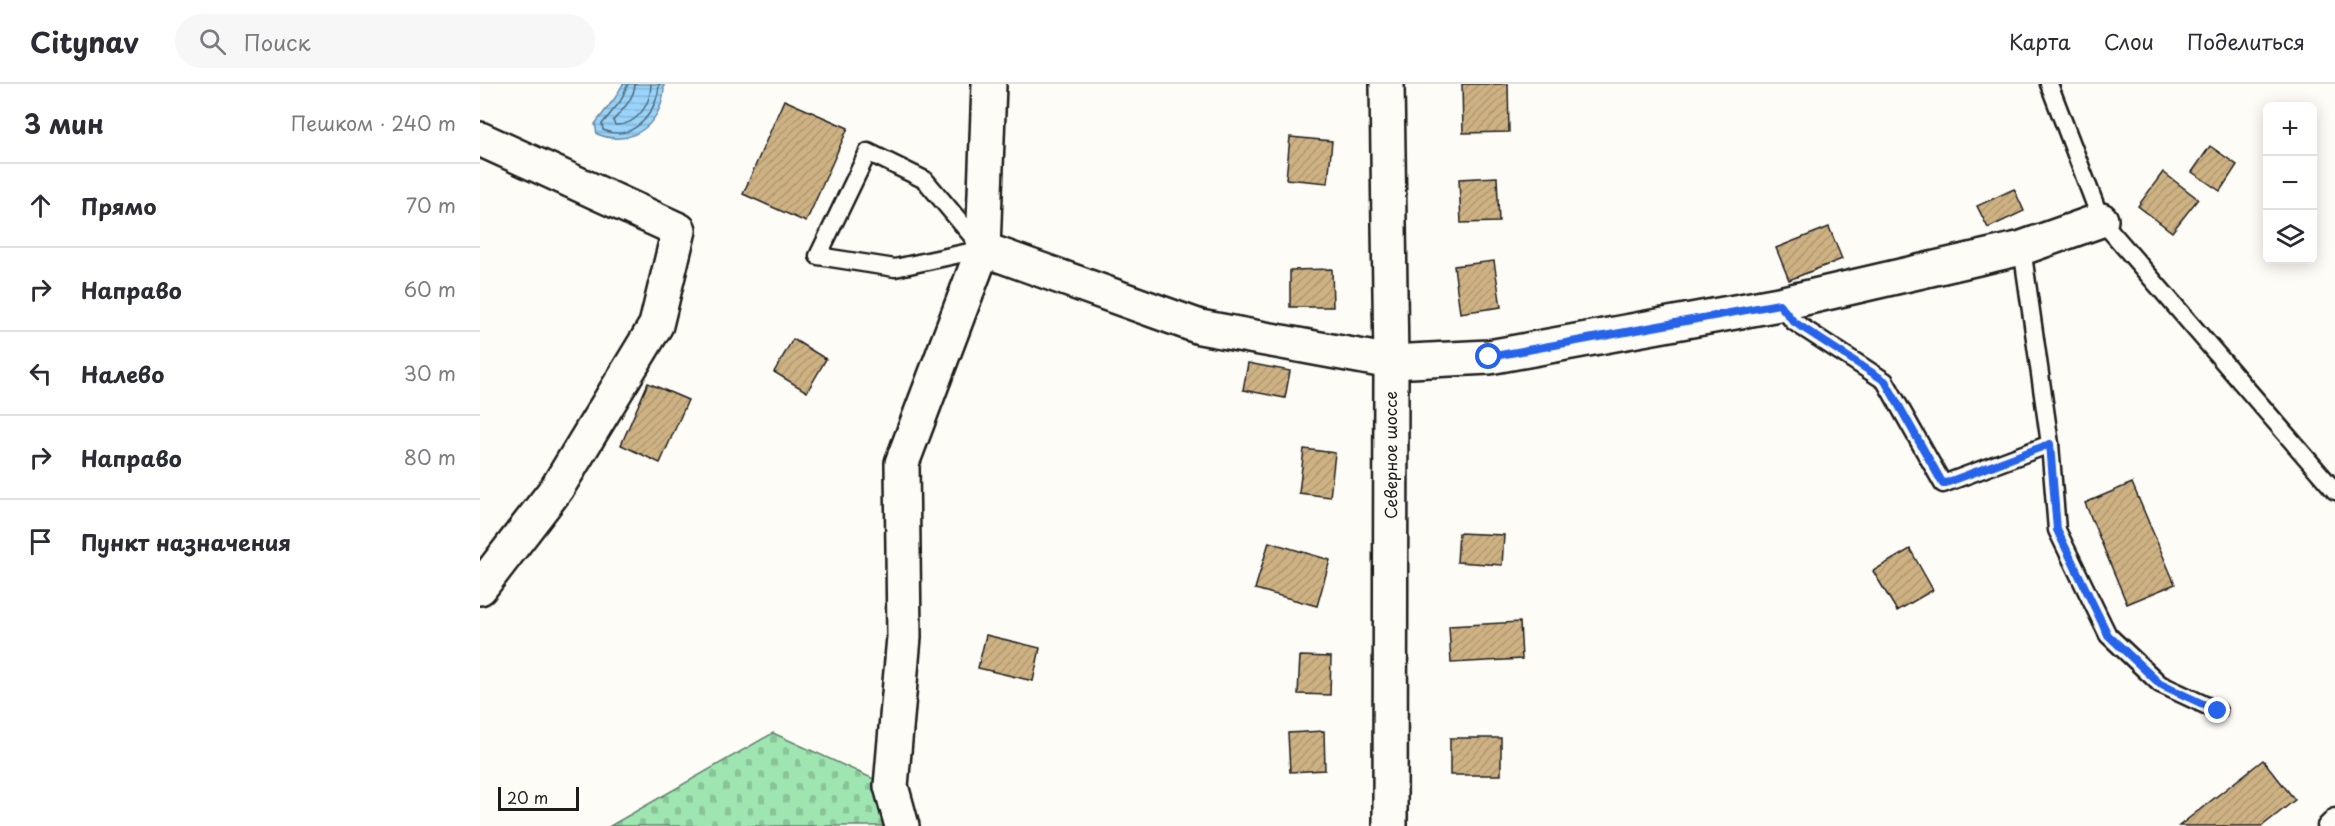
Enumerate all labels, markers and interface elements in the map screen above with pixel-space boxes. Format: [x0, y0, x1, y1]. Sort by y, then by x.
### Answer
search box [175, 14, 595, 68]
text: Citynav [30, 20, 139, 63]
icon: search [196, 25, 229, 58]
text: Поиск [244, 25, 311, 58]
text: Карта [2009, 25, 2071, 57]
text: Слои [2104, 25, 2154, 57]
text: Поделиться [2187, 25, 2305, 57]
map controls [2263, 102, 2317, 264]
button: + [2263, 102, 2317, 156]
text: 3 мин [24, 104, 104, 143]
text: Пешком · 240 m [291, 108, 456, 138]
button: − [2263, 156, 2317, 210]
icon: ahead [24, 189, 57, 222]
text: Прямо [81, 189, 156, 222]
text: 70 m [406, 190, 456, 220]
button: layers [2263, 210, 2317, 264]
icon: right [24, 273, 57, 306]
text: Направо [81, 273, 182, 306]
text: 60 m [404, 274, 456, 304]
route start [1475, 343, 1501, 369]
icon: left [24, 357, 57, 390]
text: Налево [81, 357, 164, 390]
text: 30 m [403, 358, 456, 388]
street label: Северное шоссе [1378, 391, 1402, 519]
icon: right [24, 441, 57, 474]
text: Направо [81, 441, 182, 474]
text: 80 m [404, 442, 456, 472]
icon: arrive [24, 525, 57, 558]
text: Пункт назначения [81, 525, 291, 558]
route end [2204, 697, 2230, 723]
scale bar [498, 784, 579, 812]
text: 20 m [507, 785, 548, 809]

